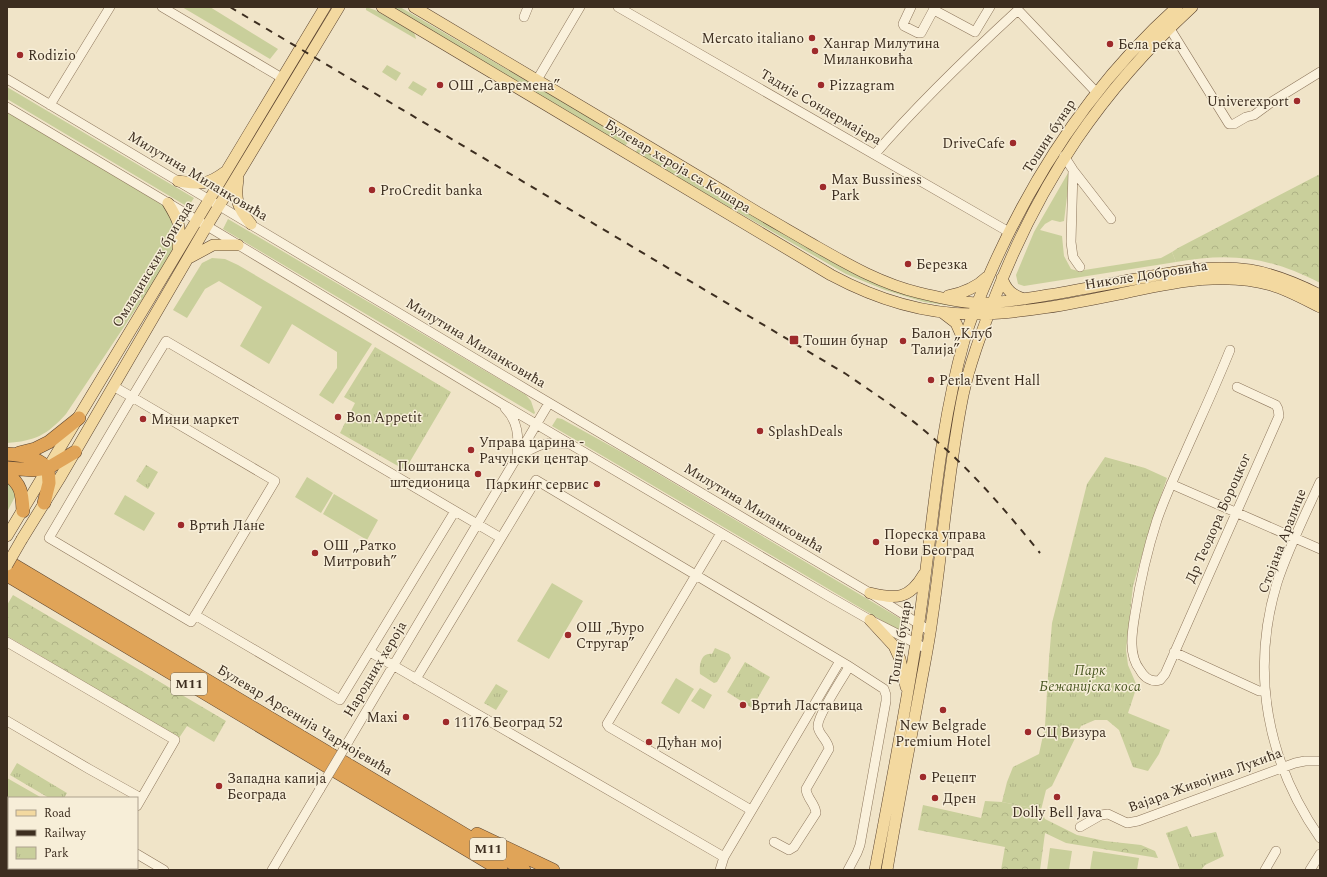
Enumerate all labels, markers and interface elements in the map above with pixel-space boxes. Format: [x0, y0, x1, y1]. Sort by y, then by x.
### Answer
place label: Mercato italiano [702, 28, 804, 49]
marker: Mercato italiano [807, 33, 817, 43]
place label: Хангар Милутина Миланковића [823, 33, 940, 70]
place label: Бела река [1118, 34, 1181, 55]
marker: Бела река [1105, 39, 1115, 49]
place label: Rodizio [28, 45, 76, 66]
marker: Хангар Милутина Миланковића [810, 46, 820, 56]
marker: Rodizio [15, 50, 25, 60]
street label: Тадије Сондермајера [756, 64, 886, 151]
place label: ОШ „Савремена” [448, 75, 560, 96]
place label: Pizzagram [829, 75, 895, 96]
marker: ОШ „Савремена” [435, 80, 445, 90]
marker: Pizzagram [816, 80, 826, 90]
place label: Univerexport [1207, 91, 1289, 112]
street label: Тошин бунар [1017, 95, 1081, 177]
marker: Univerexport [1292, 96, 1302, 106]
street label: Булевар хероја са Кошара [601, 114, 755, 218]
street label: Милутина Миланковића [124, 126, 272, 226]
place label: DriveCafe [942, 133, 1005, 154]
marker: DriveCafe [1008, 138, 1018, 148]
place label: Max Bussiness Park [831, 169, 922, 206]
place label: ProCredit banka [380, 180, 483, 201]
marker: Max Bussiness Park [818, 182, 828, 192]
marker: ProCredit banka [367, 185, 377, 195]
street label: Омладинских бригада [107, 196, 199, 331]
place label: Березка [916, 254, 968, 275]
street label: Николе Добровића [1083, 255, 1209, 295]
marker: Березка [903, 259, 913, 269]
street label: Милутина Миланковића [402, 293, 550, 393]
place label: Балон „Клуб Талија” [911, 323, 992, 360]
place label: Тошин бунар [803, 330, 888, 351]
marker: Тошин бунар [788, 334, 800, 346]
marker: Балон „Клуб Талија” [898, 336, 908, 346]
place label: Perla Event Hall [939, 370, 1040, 391]
marker: Perla Event Hall [926, 375, 936, 385]
place label: Bon Appetit [346, 407, 422, 428]
place label: Мини маркет [151, 409, 239, 430]
marker: Bon Appetit [333, 412, 343, 422]
marker: Мини маркет [138, 414, 148, 424]
place label: SplashDeals [768, 421, 843, 442]
marker: SplashDeals [755, 426, 765, 436]
place label: Управа царина - Рачунски центар [479, 432, 589, 469]
marker: Управа царина - Рачунски центар [466, 445, 476, 455]
street label: Др Теодора Бороцког [1180, 450, 1256, 586]
place label: Поштанска штедионица [390, 456, 470, 493]
street label: Милутина Миланковића [680, 458, 828, 558]
marker: Поштанска штедионица [473, 469, 483, 479]
place label: Паркинг сервис [485, 474, 589, 495]
marker: Паркинг сервис [592, 479, 602, 489]
street label: Стојана Аралице [1252, 485, 1312, 596]
place label: Вртић Лане [189, 515, 265, 536]
marker: Вртић Лане [176, 520, 186, 530]
place label: Пореска управа Нови Београд [884, 524, 986, 561]
place label: ОШ „Ратко Митровић” [323, 535, 397, 572]
marker: Пореска управа Нови Београд [871, 537, 881, 547]
marker: ОШ „Ратко Митровић” [310, 548, 320, 558]
street label: Тошин бунар [883, 599, 917, 687]
street label: Народних хероја [338, 617, 412, 721]
place label: ОШ „Ђуро Стругар” [576, 617, 644, 654]
marker: ОШ „Ђуро Стругар” [563, 630, 573, 640]
street label: Булевар Арсенија Чарнојевића [213, 659, 397, 781]
park label: Парк Бежанијска коса [1039, 660, 1141, 697]
road number: M11 [171, 673, 207, 695]
place label: Вртић Ластавица [751, 695, 863, 716]
marker: Вртић Ластавица [738, 700, 748, 710]
marker: New Belgrade Premium Hotel [938, 705, 948, 715]
place label: Maxi [366, 707, 398, 728]
marker: Maxi [401, 712, 411, 722]
place label: 11176 Београд 52 [454, 712, 562, 733]
place label: New Belgrade Premium Hotel [895, 715, 991, 752]
marker: 11176 Београд 52 [441, 717, 451, 727]
place label: СЦ Визура [1036, 722, 1106, 743]
marker: СЦ Визура [1023, 727, 1033, 737]
place label: Дућан мој [657, 732, 722, 753]
marker: Дућан мој [644, 737, 654, 747]
street label: Вајара Живојина Лукића [1125, 742, 1285, 818]
place label: Рецепт [931, 767, 976, 788]
place label: Западна капија Београда [227, 768, 327, 805]
marker: Рецепт [918, 772, 928, 782]
marker: Западна капија Београда [214, 781, 224, 791]
place label: Дрен [943, 788, 976, 809]
marker: Dolly Bell Java [1052, 792, 1062, 802]
marker: Дрен [930, 793, 940, 803]
legend [8, 797, 138, 869]
place label: Dolly Bell Java [1012, 802, 1102, 823]
text: Road [44, 804, 71, 823]
text: Railway [44, 824, 87, 843]
road number: M11 [470, 838, 506, 860]
text: Park [44, 844, 69, 863]

